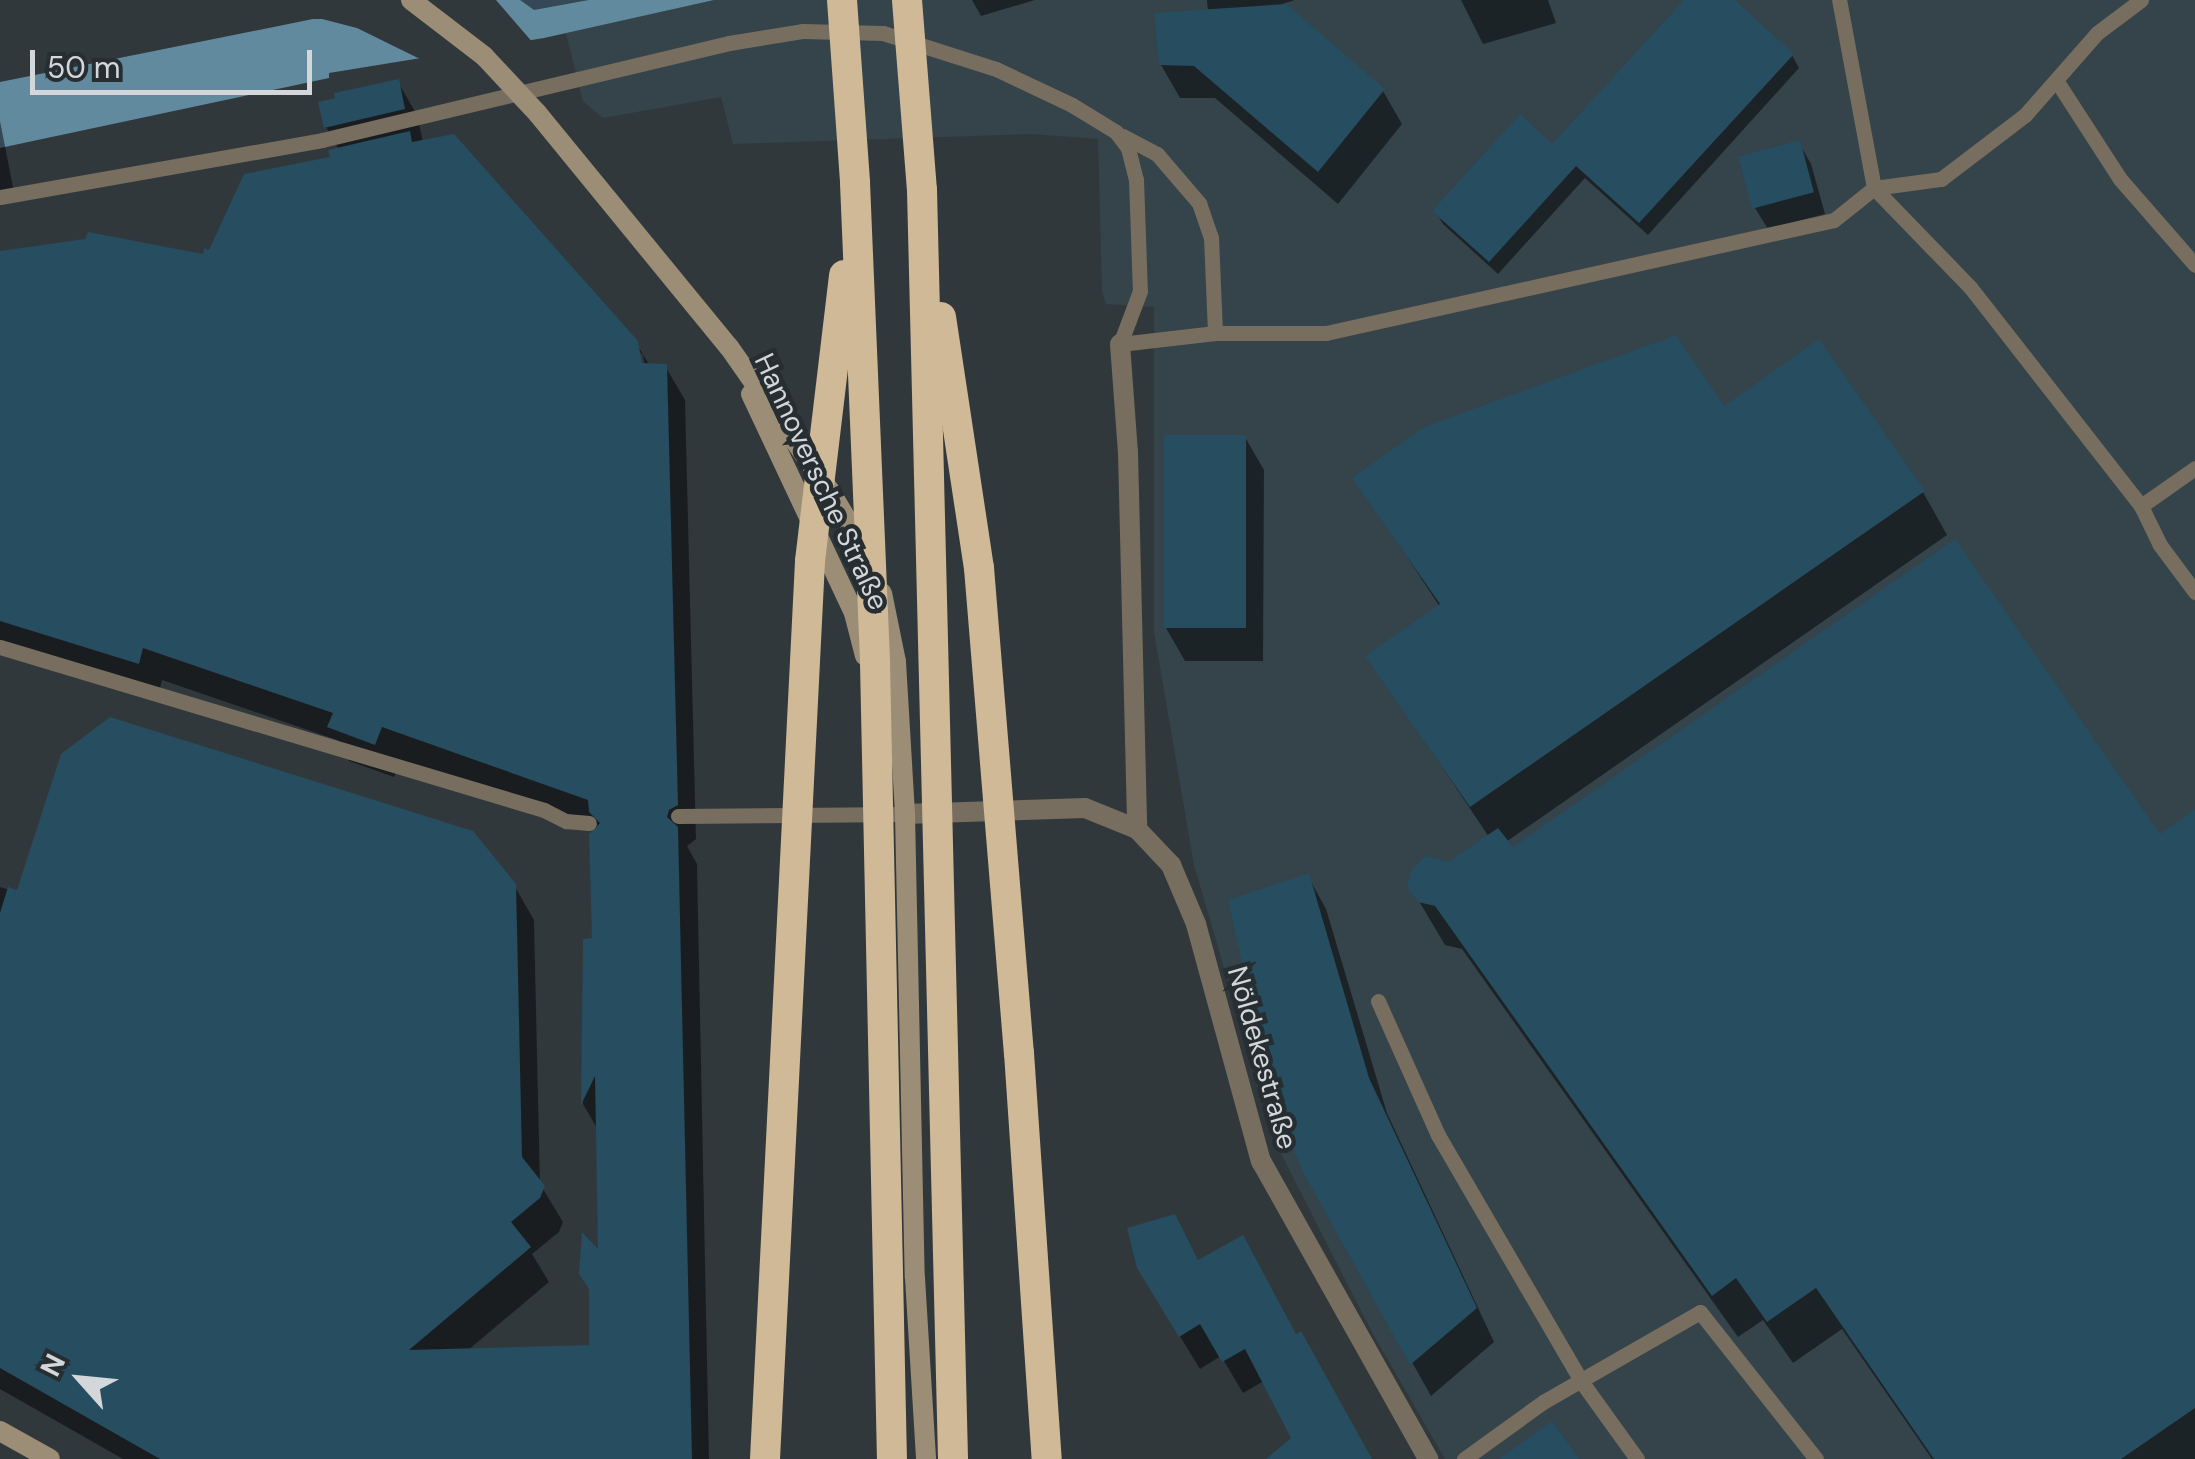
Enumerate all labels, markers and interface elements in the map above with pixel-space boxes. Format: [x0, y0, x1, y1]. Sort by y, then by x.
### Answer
scale bar [35, 30, 318, 92]
text: 50 m [47, 48, 121, 87]
street label: Hannoversche Straße [747, 348, 895, 616]
street label: Nöldekestraße [1220, 963, 1304, 1153]
north arrow [30, 1329, 130, 1429]
text: N [32, 1348, 74, 1383]

